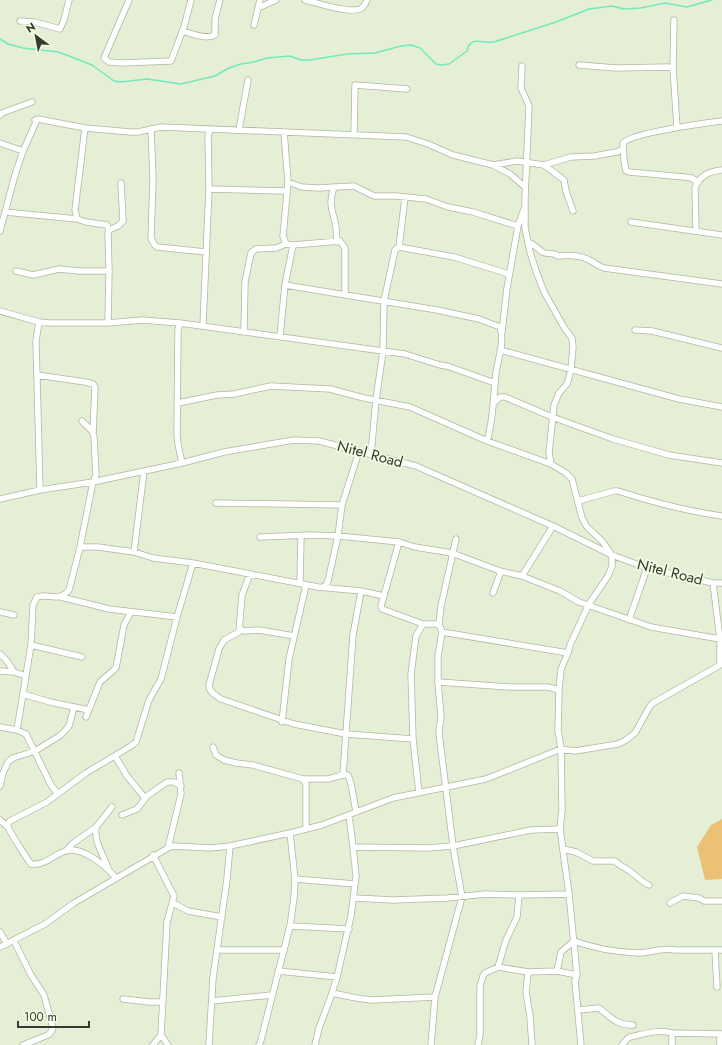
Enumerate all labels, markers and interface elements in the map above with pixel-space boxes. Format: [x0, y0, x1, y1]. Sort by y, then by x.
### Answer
north arrow [16, 16, 56, 56]
text: N [23, 18, 39, 37]
street label: Nitel Road [335, 435, 405, 473]
street label: Nitel Road [635, 553, 705, 591]
scale bar [18, 1003, 89, 1029]
text: 100 m [24, 1008, 57, 1026]

